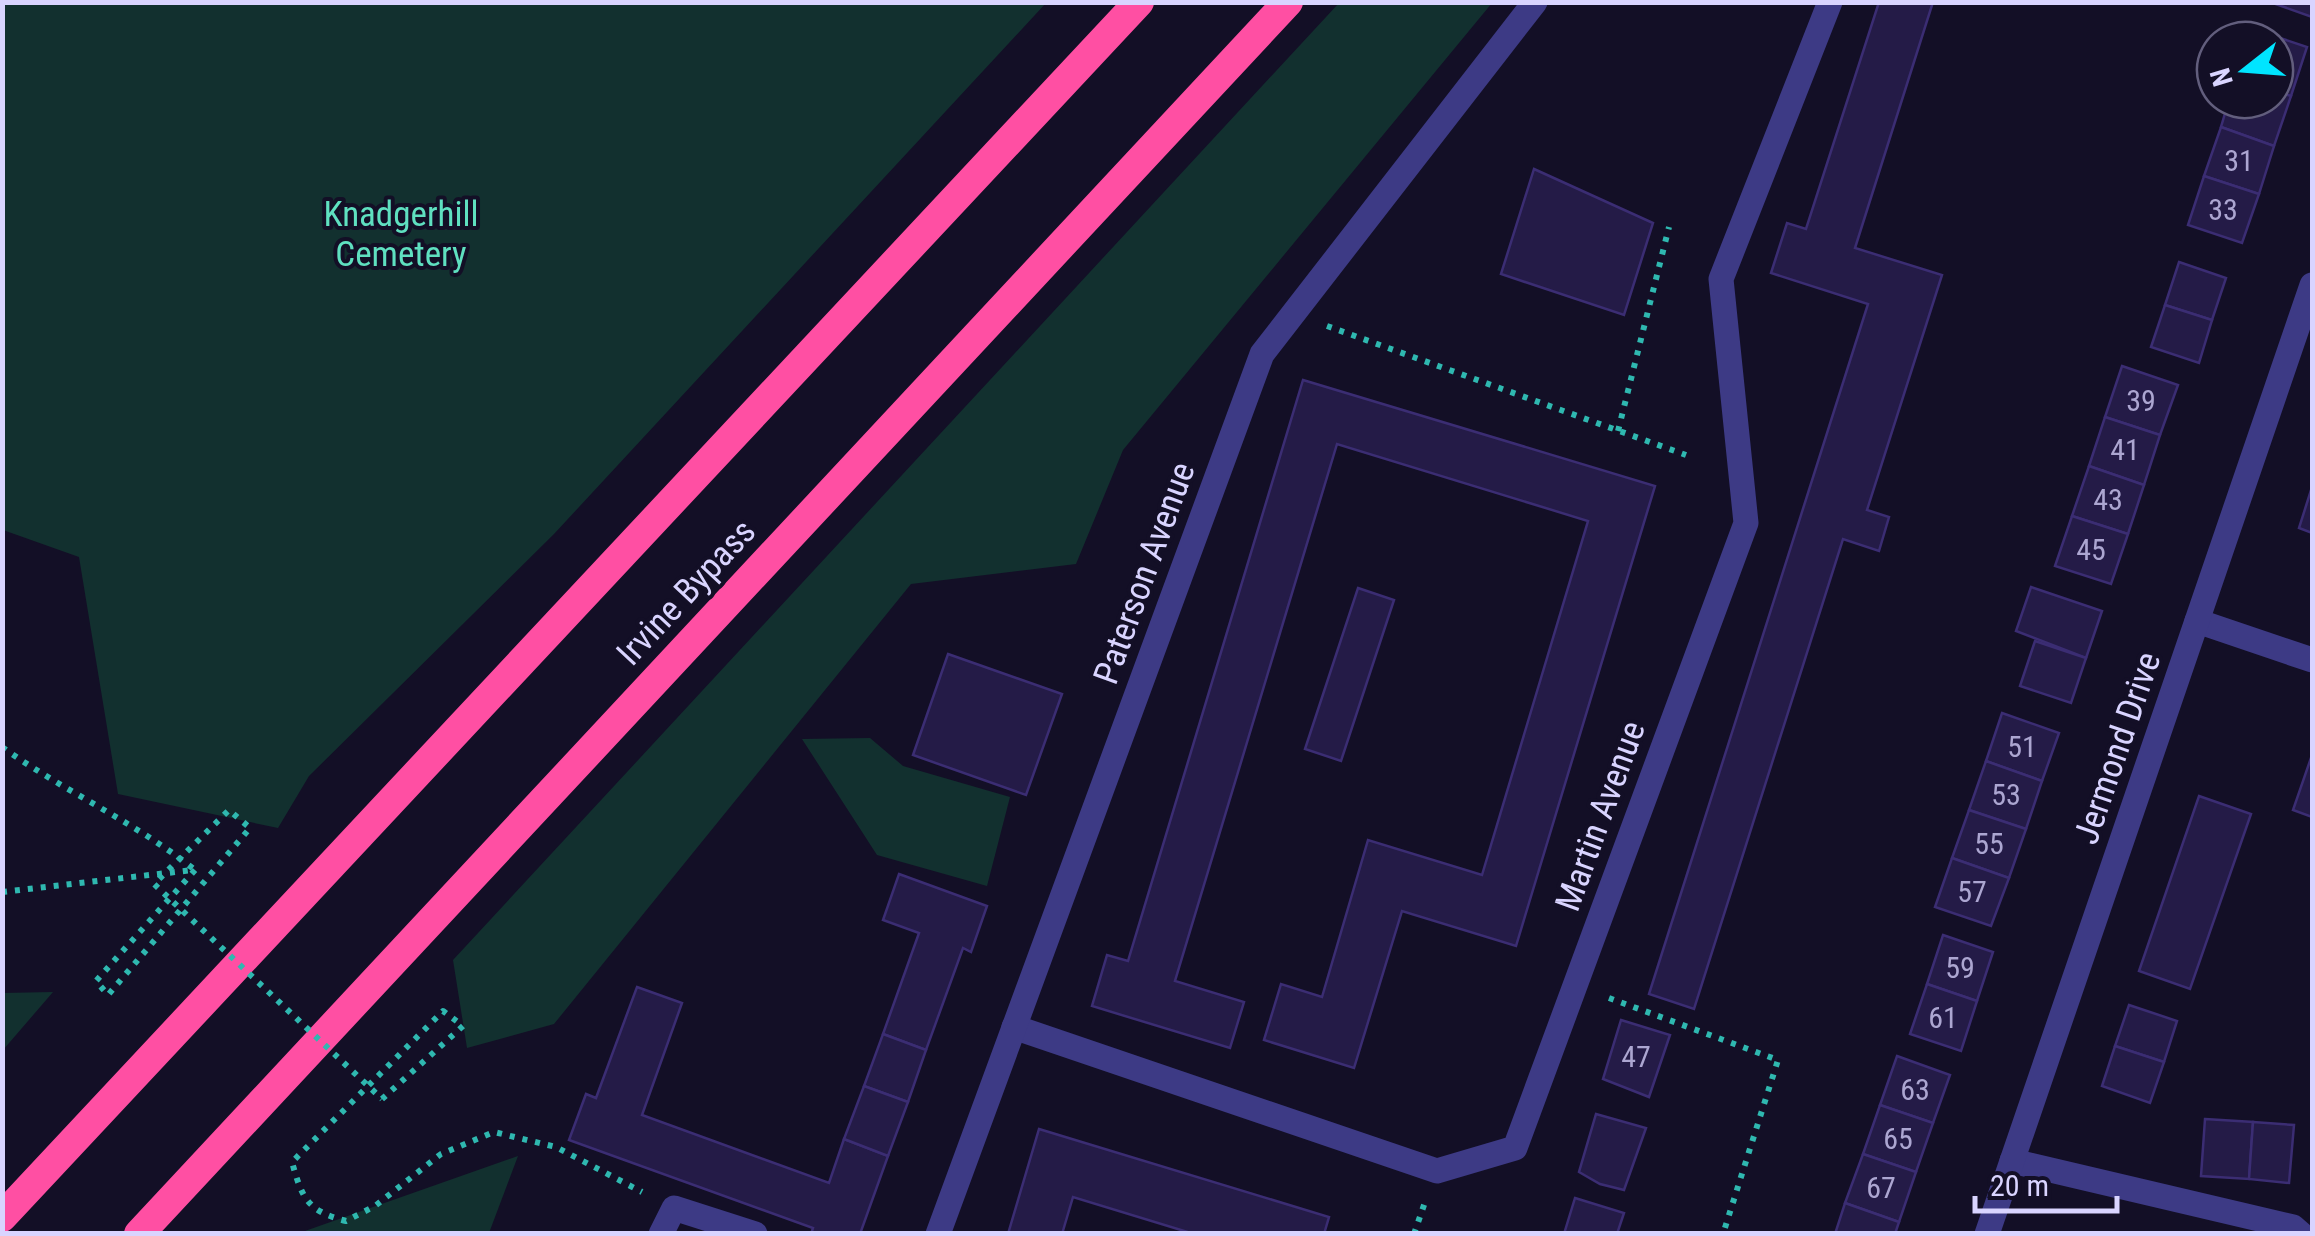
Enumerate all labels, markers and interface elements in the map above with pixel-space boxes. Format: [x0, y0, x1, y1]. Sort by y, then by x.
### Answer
north arrow [2195, 20, 2295, 120]
text: N [2203, 64, 2240, 90]
house number: 31 [2224, 143, 2254, 178]
house number: 33 [2208, 192, 2238, 227]
park label: Knadgerhill Cemetery [323, 194, 479, 275]
house number: 39 [2126, 383, 2156, 418]
house number: 41 [2110, 432, 2140, 467]
street label: Paterson Avenue [1085, 457, 1204, 690]
house number: 43 [2093, 482, 2123, 517]
street label: Irvine Bypass [609, 511, 764, 674]
house number: 45 [2076, 532, 2106, 567]
street label: Jermond Drive [2066, 647, 2169, 849]
street label: Martin Avenue [1547, 716, 1654, 917]
house number: 51 [2007, 729, 2037, 764]
house number: 53 [1991, 777, 2021, 812]
house number: 55 [1974, 826, 2004, 861]
house number: 57 [1957, 874, 1987, 909]
house number: 59 [1945, 950, 1975, 985]
house number: 61 [1928, 1000, 1958, 1035]
house number: 47 [1621, 1039, 1651, 1074]
house number: 63 [1900, 1072, 1930, 1107]
house number: 65 [1883, 1121, 1913, 1156]
scale bar [1975, 1151, 2118, 1213]
text: 20 m [1990, 1168, 2049, 1203]
house number: 67 [1866, 1170, 1896, 1205]

